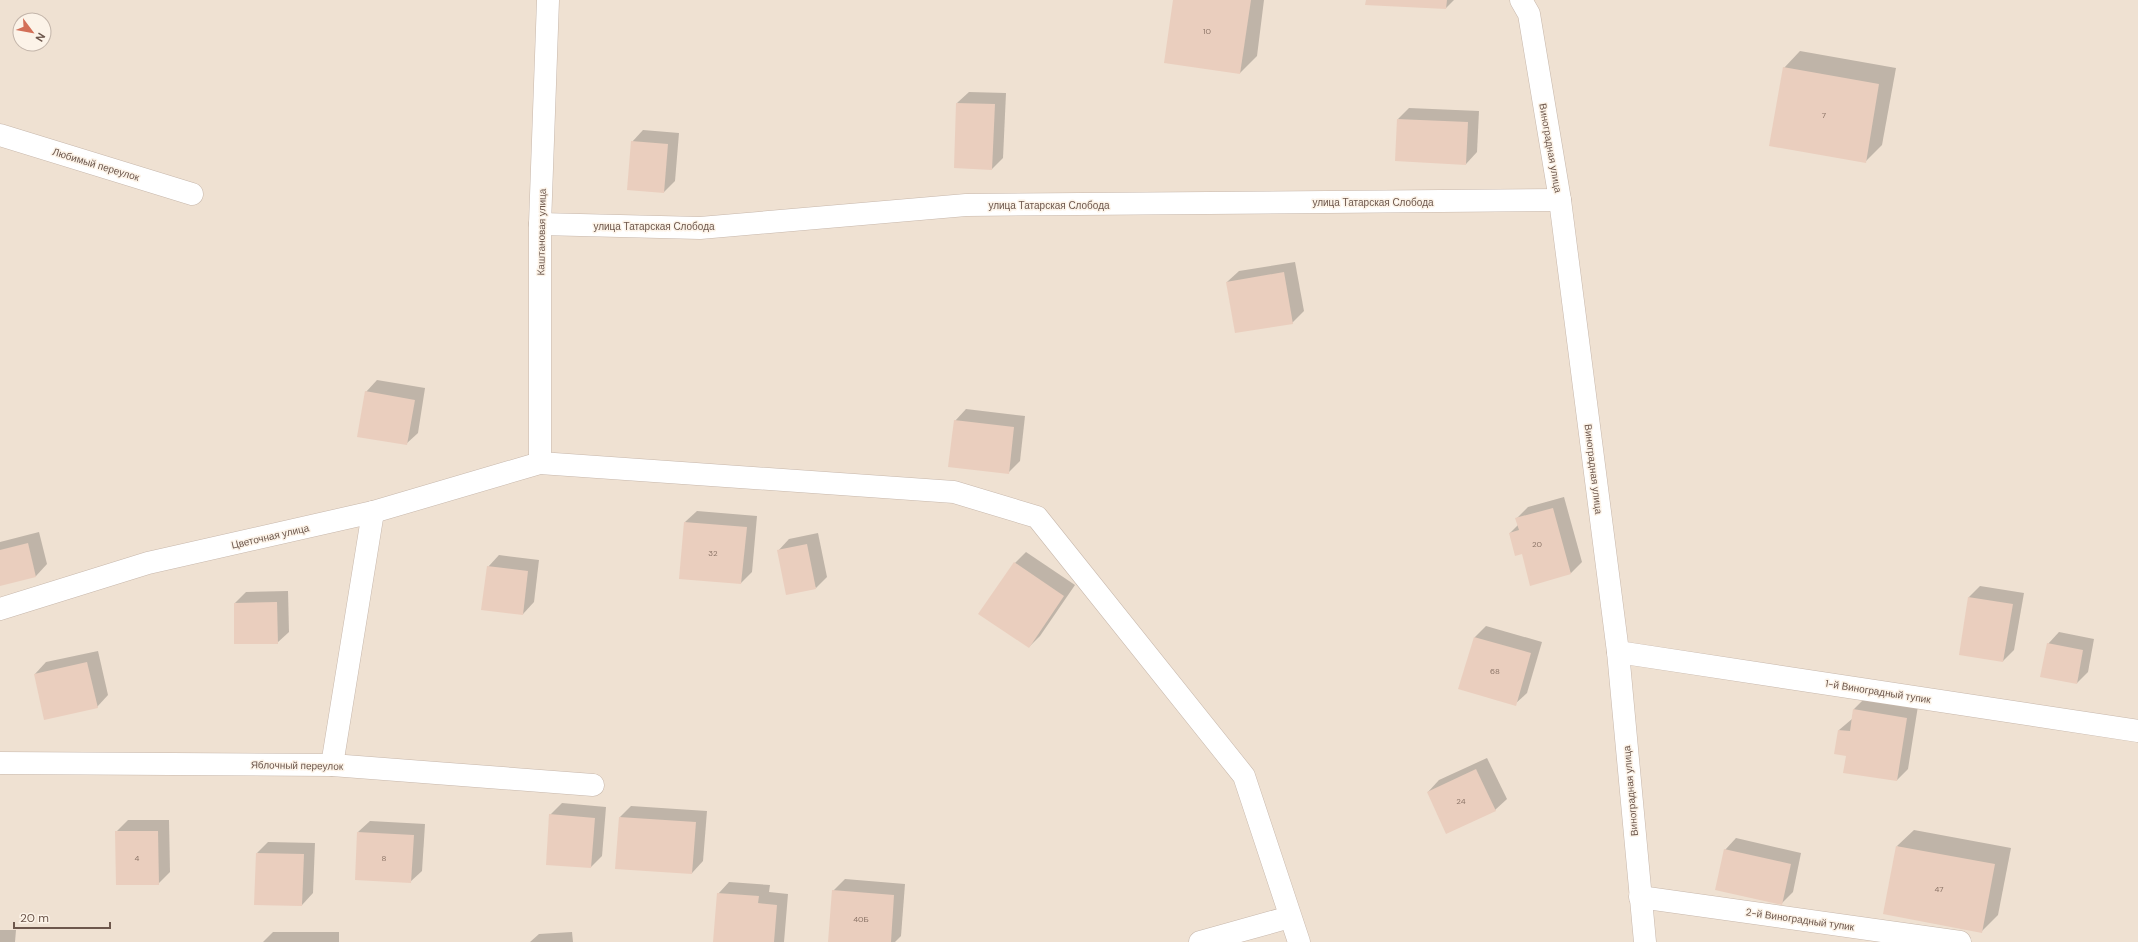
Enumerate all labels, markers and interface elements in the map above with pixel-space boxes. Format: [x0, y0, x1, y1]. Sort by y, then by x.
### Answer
north arrow [12, 12, 52, 52]
house number: 10 [1203, 26, 1212, 36]
text: N [32, 30, 49, 44]
street label: Виноградная улица [1536, 102, 1565, 194]
house number: 7 [1822, 110, 1826, 120]
street label: Любимый переулок [51, 145, 142, 184]
street label: Каштановая улица [534, 188, 549, 276]
street label: улица Татарская Слобода [1312, 196, 1434, 209]
street label: улица Татарская Слобода [988, 199, 1110, 212]
street label: улица Татарская Слобода [593, 220, 715, 233]
street label: Виноградная улица [1582, 423, 1606, 515]
street label: Цветочная улица [230, 521, 311, 552]
house number: 20 [1532, 539, 1543, 549]
house number: 32 [708, 548, 718, 558]
house number: 68 [1490, 666, 1500, 676]
street label: 1-й Виноградный тупик [1824, 677, 1932, 706]
street label: Виноградная улица [1620, 745, 1641, 837]
street label: Яблочный переулок [251, 758, 344, 773]
house number: 24 [1456, 796, 1466, 806]
house number: 4 [135, 853, 140, 863]
house number: 8 [382, 853, 387, 863]
house number: 47 [1934, 884, 1944, 894]
scale bar [14, 904, 110, 930]
street label: 2-й Виноградный тупик [1745, 905, 1856, 934]
text: 20 m [20, 910, 49, 926]
house number: 40Б [853, 914, 869, 924]

